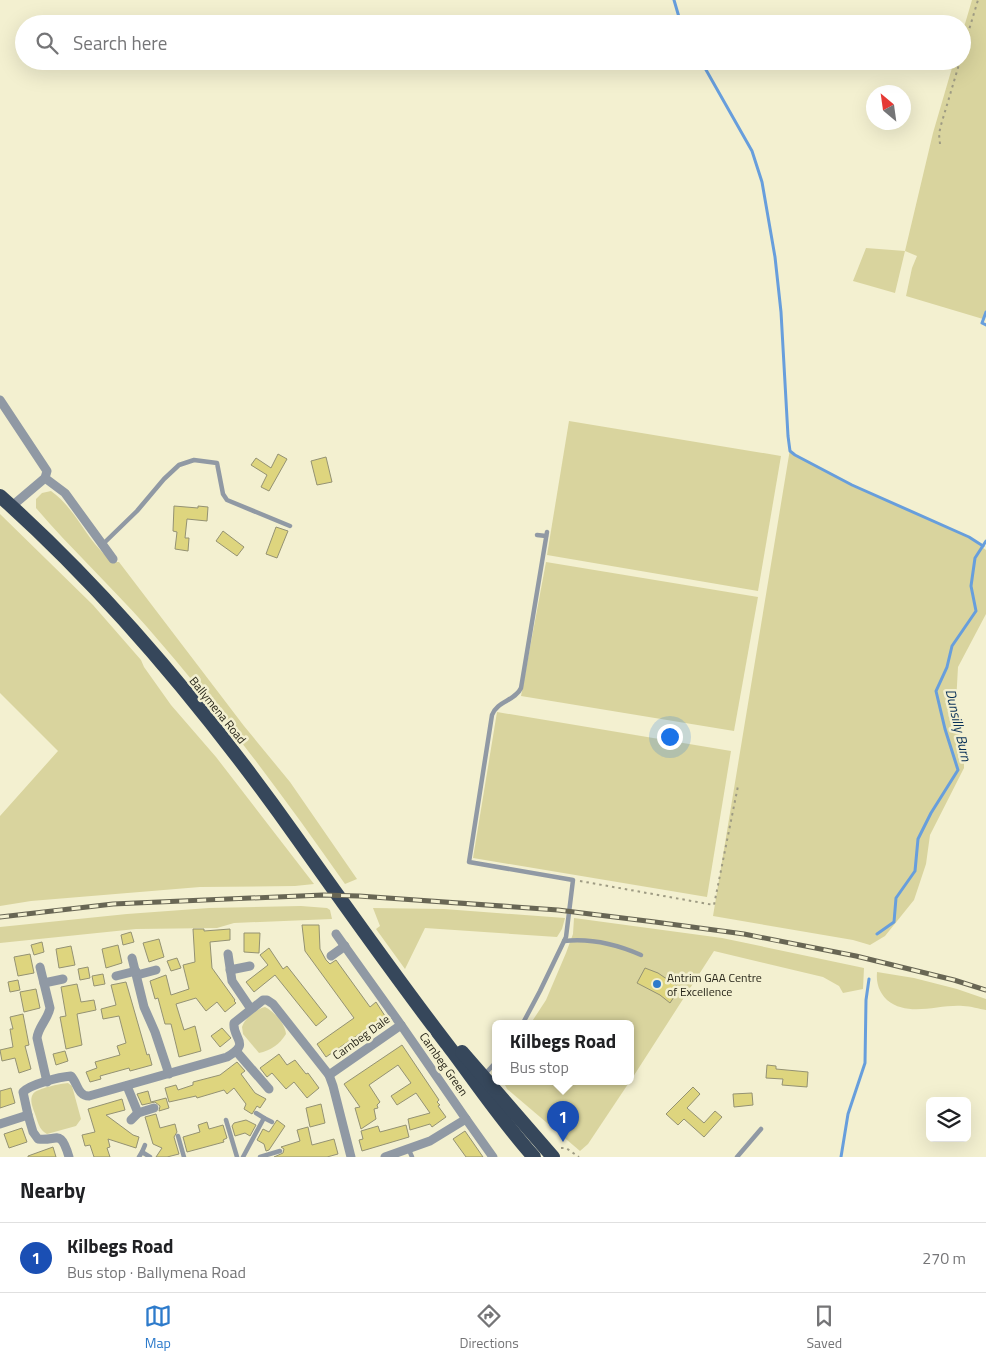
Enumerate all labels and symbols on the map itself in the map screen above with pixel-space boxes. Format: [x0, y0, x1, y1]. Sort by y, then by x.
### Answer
north arrow [866, 85, 911, 130]
street label: Ballymena Road [185, 672, 251, 748]
water label: Dunsilly Burn [941, 687, 978, 764]
your location [657, 724, 683, 750]
place label: Antrim GAA Centre of Excellence [667, 968, 762, 1001]
marker: Antrim GAA Centre of Excellence [651, 978, 663, 990]
street label: Carnbeg Dale [328, 1010, 394, 1064]
street label: Carnbeg Green [415, 1028, 473, 1100]
pin: 1 [547, 1101, 579, 1142]

